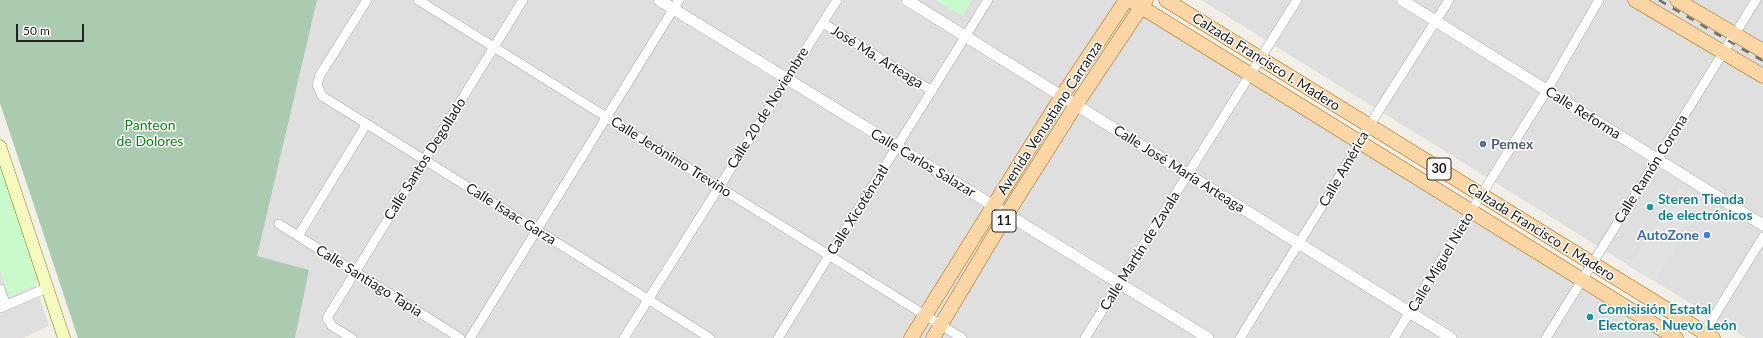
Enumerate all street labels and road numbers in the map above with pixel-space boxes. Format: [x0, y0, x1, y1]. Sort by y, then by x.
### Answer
street label: Calzada Francisco I. Madero [1189, 10, 1343, 114]
street label: José Ma. Arteaga [828, 22, 926, 92]
street label: Avenida Venustiano Carranza [994, 38, 1106, 198]
street label: Calle 20 de Noviembre [724, 44, 812, 172]
street label: Calle Reforma [1542, 83, 1624, 143]
street label: Calle Santos Degollado [381, 95, 469, 223]
street label: Calle Ramón Corona [1611, 112, 1691, 226]
street label: Calle Jerónimo Treviño [608, 113, 734, 201]
street label: Calle José María Arteaga [1110, 122, 1248, 216]
street label: Calle Carlos Salazar [868, 125, 978, 201]
street label: Calle América [1316, 128, 1372, 210]
road number: 30 [1427, 158, 1451, 180]
street label: Calle Xicoténcatl [824, 162, 892, 258]
street label: Calle Isaac Garza [463, 179, 559, 249]
street label: Calzada Francisco I. Madero [1464, 180, 1618, 284]
street label: Calle Martín de Zavala [1097, 188, 1183, 314]
street label: Calle Miguel Nieto [1405, 209, 1477, 315]
road number: 11 [992, 210, 1016, 232]
street label: Calle Santiago Tapia [313, 242, 425, 320]

